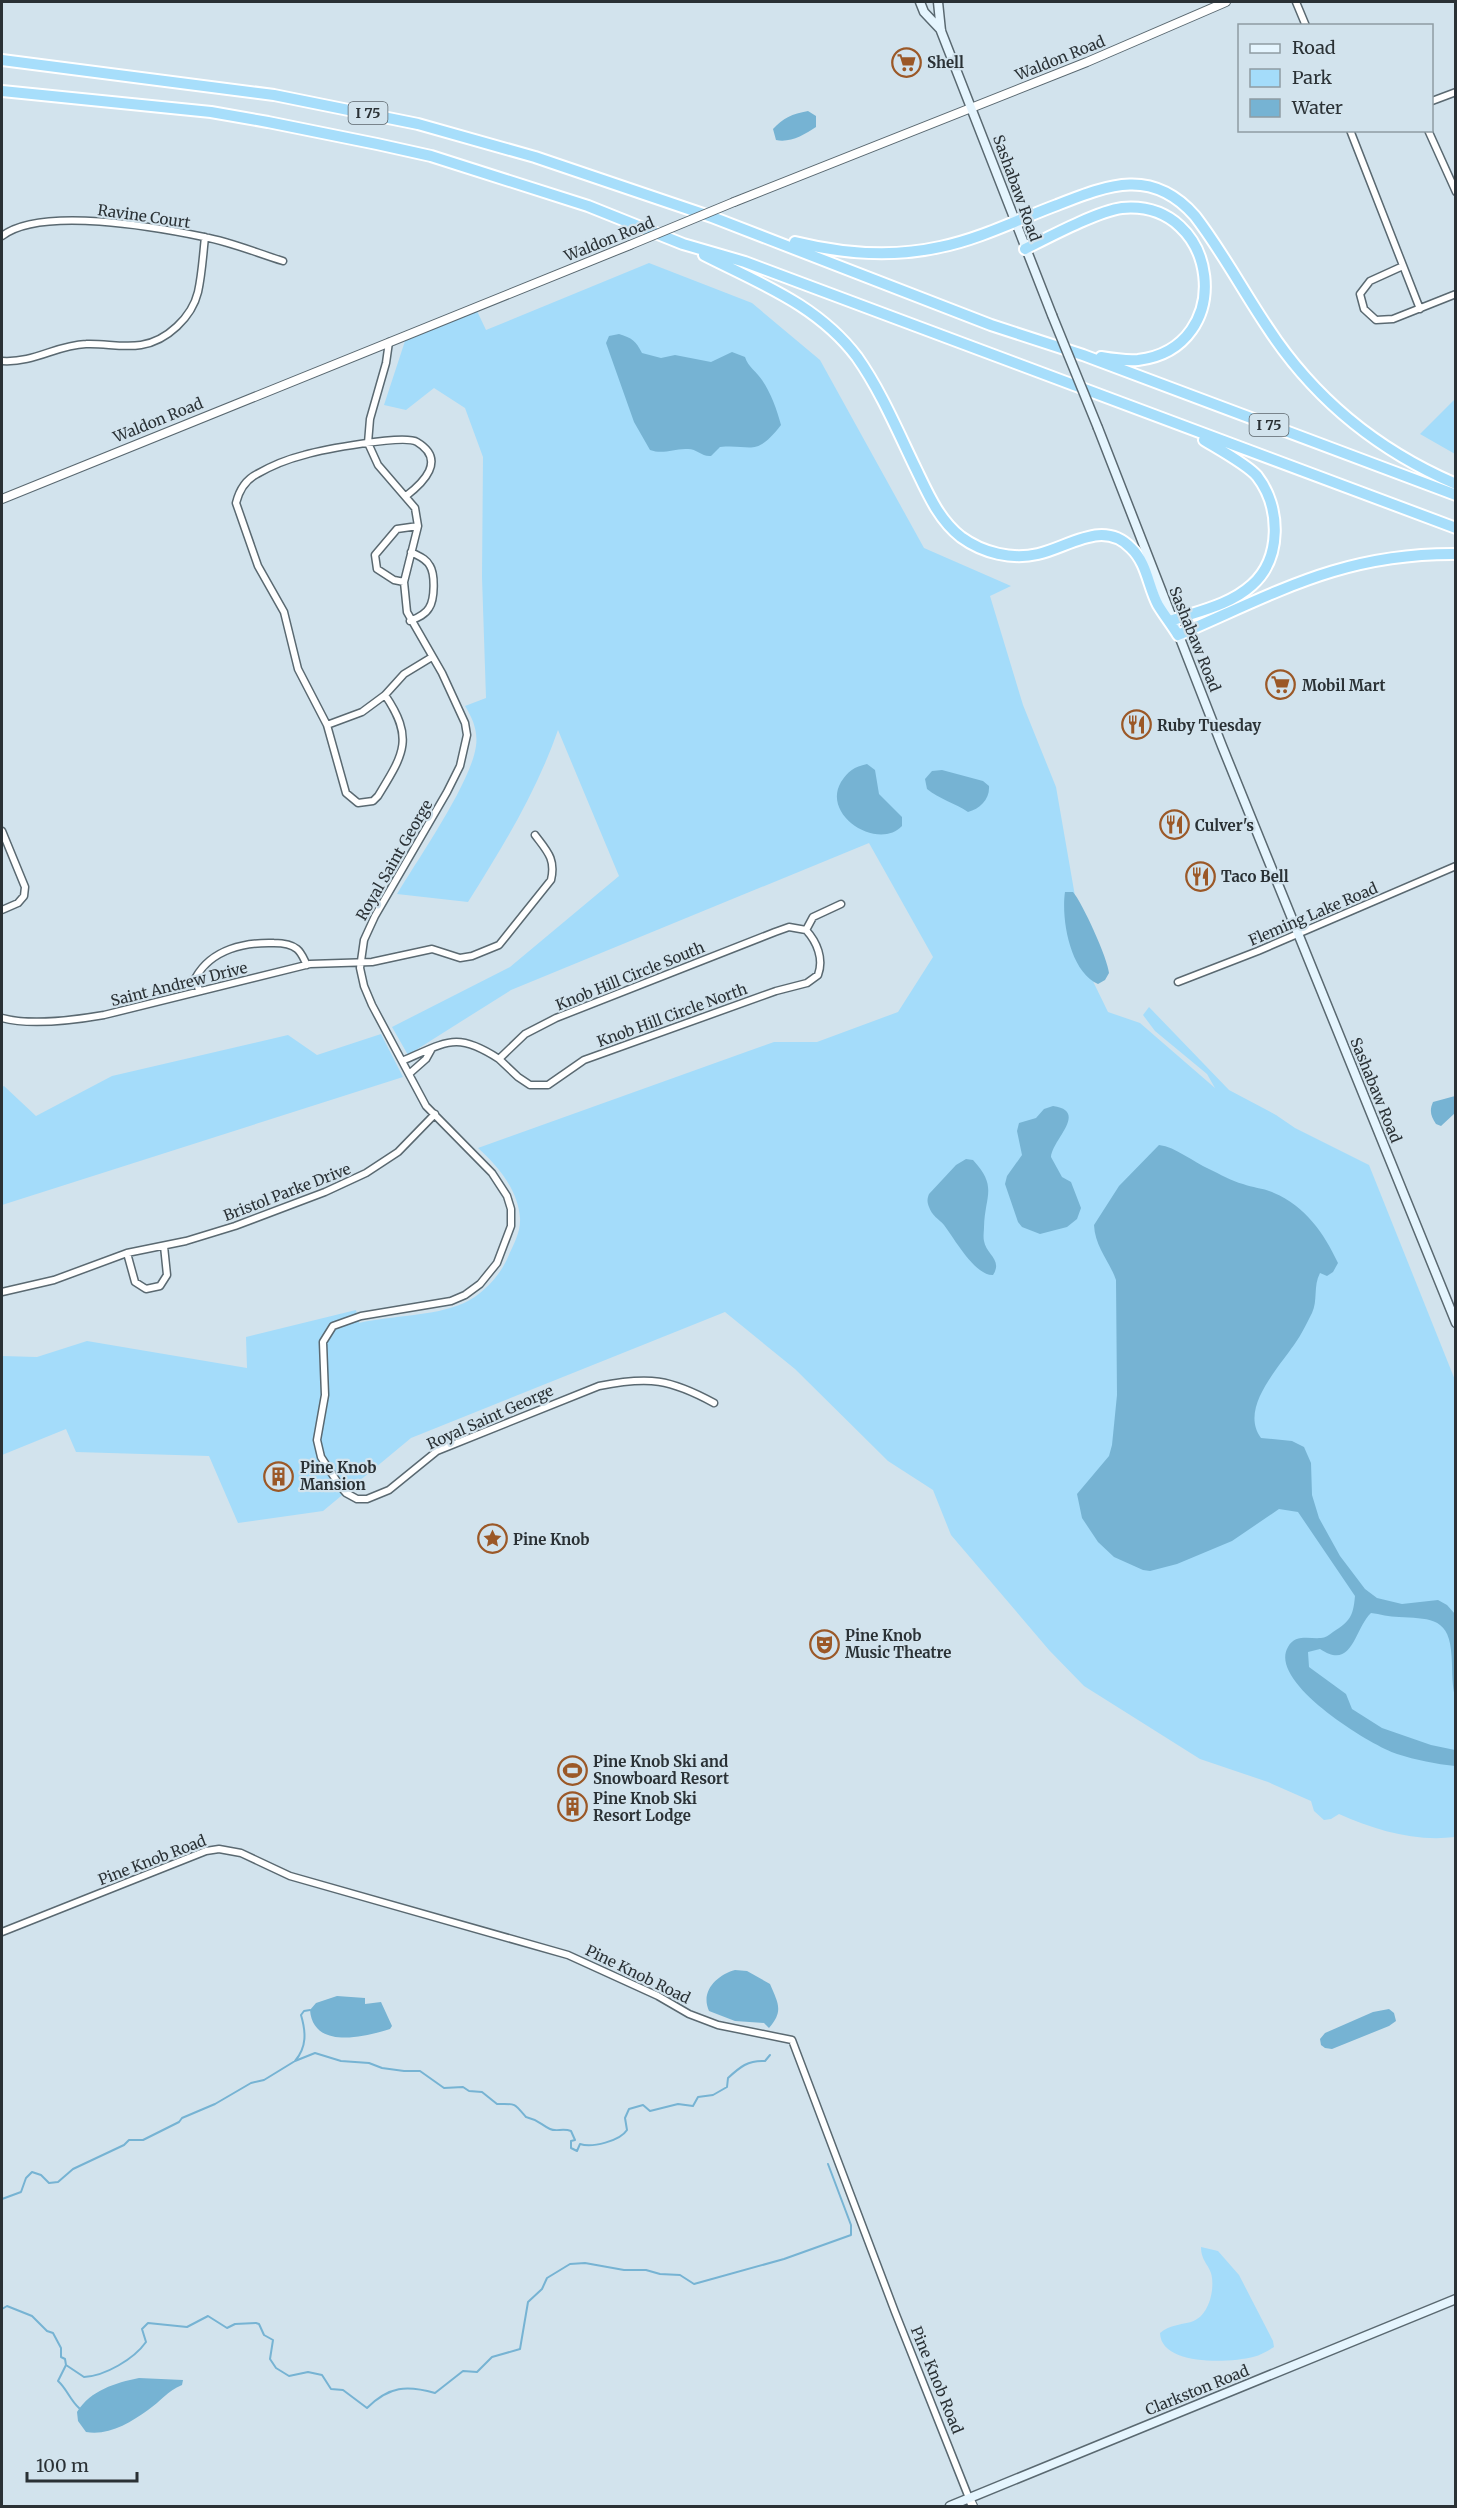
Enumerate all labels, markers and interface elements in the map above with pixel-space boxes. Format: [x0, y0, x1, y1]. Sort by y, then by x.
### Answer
legend [1238, 24, 1433, 132]
street label: Waldon Road [1012, 31, 1108, 85]
text: Road [1292, 36, 1336, 59]
supermarket icon: Shell [890, 46, 922, 78]
place label: Shell [927, 53, 964, 72]
text: Park [1292, 66, 1333, 89]
text: Water [1291, 96, 1343, 119]
road number: I 75 [348, 102, 388, 124]
street label: Sashabaw Road [989, 132, 1045, 244]
street label: Ravine Court [96, 200, 192, 232]
street label: Waldon Road [561, 212, 657, 266]
street label: Waldon Road [110, 393, 206, 447]
road number: I 75 [1250, 414, 1288, 436]
street label: Sashabaw Road [1165, 584, 1225, 694]
supermarket icon: Mobil Mart [1265, 669, 1297, 701]
place label: Mobil Mart [1302, 676, 1386, 695]
restaurant icon: Ruby Tuesday [1120, 709, 1152, 741]
place label: Ruby Tuesday [1157, 716, 1261, 735]
street label: Royal Saint George [352, 796, 436, 924]
restaurant icon: Culver's [1158, 809, 1190, 841]
place label: Culver's [1195, 816, 1254, 835]
restaurant icon: Taco Bell [1184, 860, 1216, 892]
place label: Taco Bell [1221, 867, 1289, 886]
street label: Fleming Lake Road [1246, 878, 1380, 950]
street label: Knob Hill Circle South [553, 937, 707, 1015]
street label: Saint Andrew Drive [109, 958, 250, 1010]
street label: Knob Hill Circle North [594, 979, 750, 1051]
street label: Sashabaw Road [1346, 1035, 1406, 1145]
street label: Bristol Parke Drive [221, 1159, 353, 1225]
street label: Royal Saint George [424, 1381, 556, 1453]
place label: Pine Knob Mansion [300, 1458, 376, 1494]
building icon: Pine Knob Mansion [263, 1460, 295, 1492]
place icon: Pine Knob [476, 1523, 508, 1555]
place label: Pine Knob [513, 1530, 589, 1549]
place label: Pine Knob Music Theatre [845, 1626, 951, 1662]
theatre icon: Pine Knob Music Theatre [808, 1628, 840, 1660]
place label: Pine Knob Ski and Snowboard Resort [593, 1752, 729, 1788]
sports icon: Pine Knob Ski and Snowboard Resort [556, 1754, 588, 1786]
place label: Pine Knob Ski Resort Lodge [593, 1789, 697, 1825]
building icon: Pine Knob Ski Resort Lodge [556, 1791, 588, 1823]
street label: Pine Knob Road [95, 1831, 209, 1889]
street label: Pine Knob Road [583, 1940, 693, 2008]
street label: Pine Knob Road [907, 2323, 967, 2437]
street label: Clarkston Road [1142, 2361, 1252, 2419]
scale bar [27, 2445, 136, 2483]
text: 100 m [36, 2454, 89, 2477]

